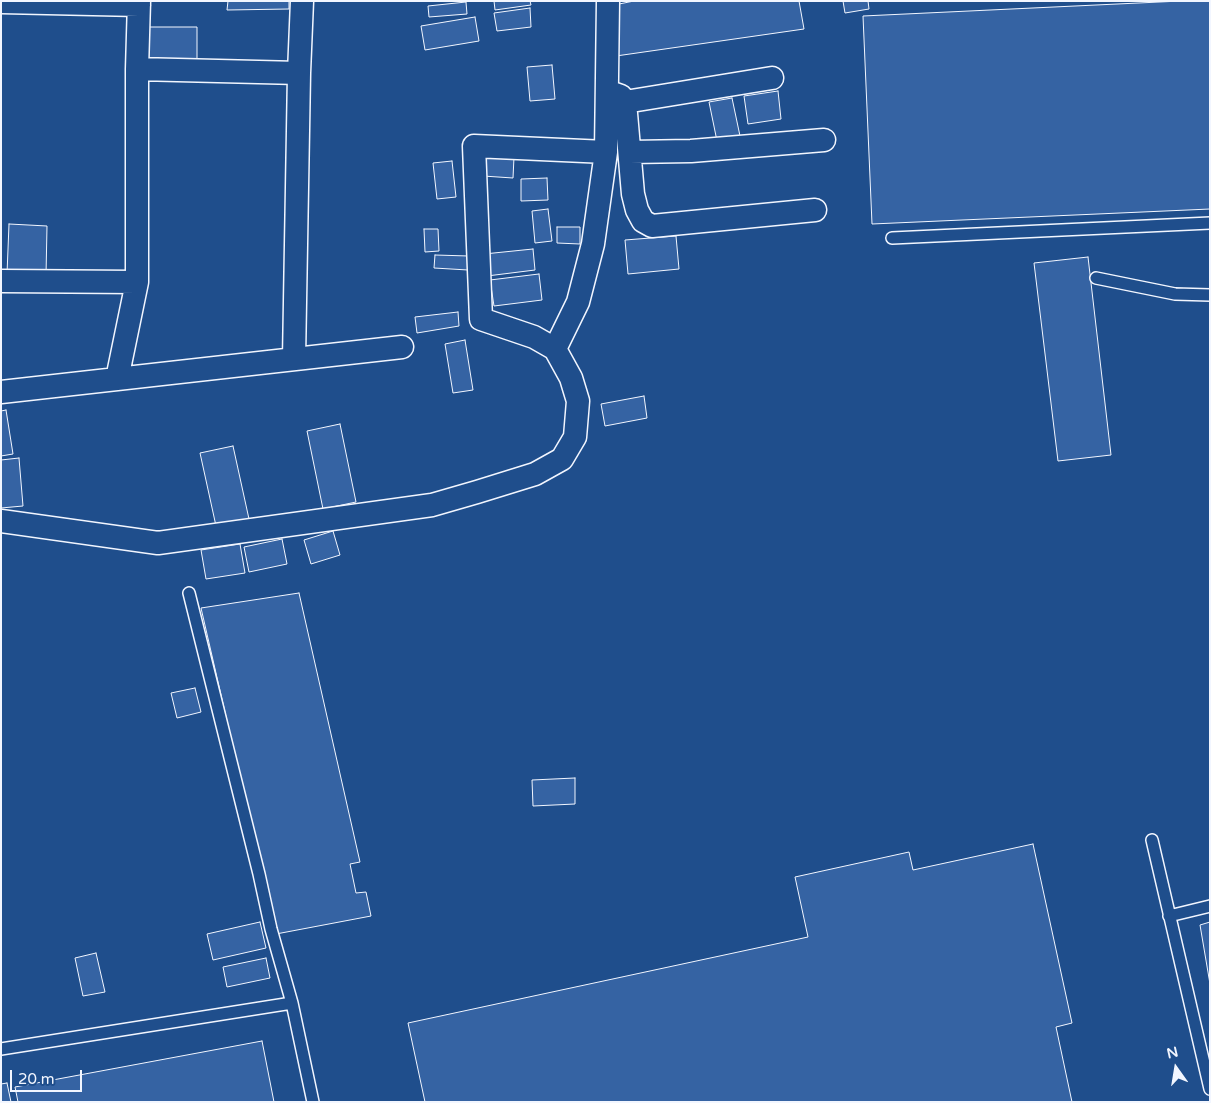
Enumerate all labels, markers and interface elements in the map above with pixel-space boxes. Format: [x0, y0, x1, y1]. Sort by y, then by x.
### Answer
north arrow [1151, 1043, 1201, 1093]
text: N [1165, 1043, 1180, 1062]
scale bar [12, 1060, 85, 1092]
text: 20 m [18, 1070, 55, 1088]

